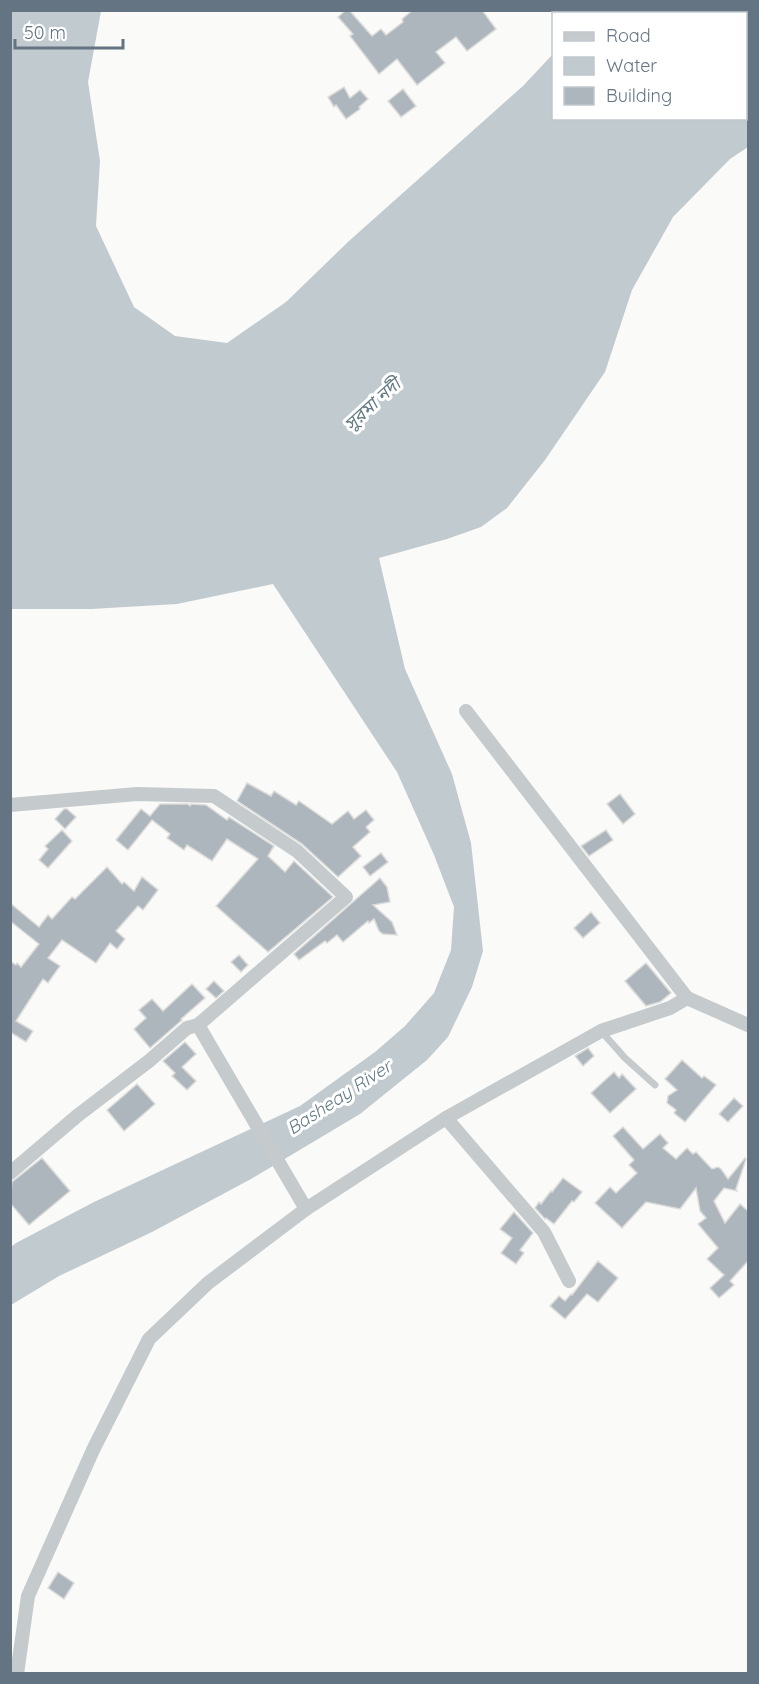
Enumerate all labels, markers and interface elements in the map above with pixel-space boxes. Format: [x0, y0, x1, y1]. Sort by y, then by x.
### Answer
scale bar [15, 12, 123, 50]
legend [552, 12, 747, 120]
text: 50 m [24, 21, 66, 44]
text: Road [606, 24, 651, 47]
text: Water [606, 54, 657, 77]
text: Building [606, 84, 672, 107]
water label: সুরমা নদী [339, 370, 407, 435]
water label: Basheay River [282, 1054, 397, 1139]

